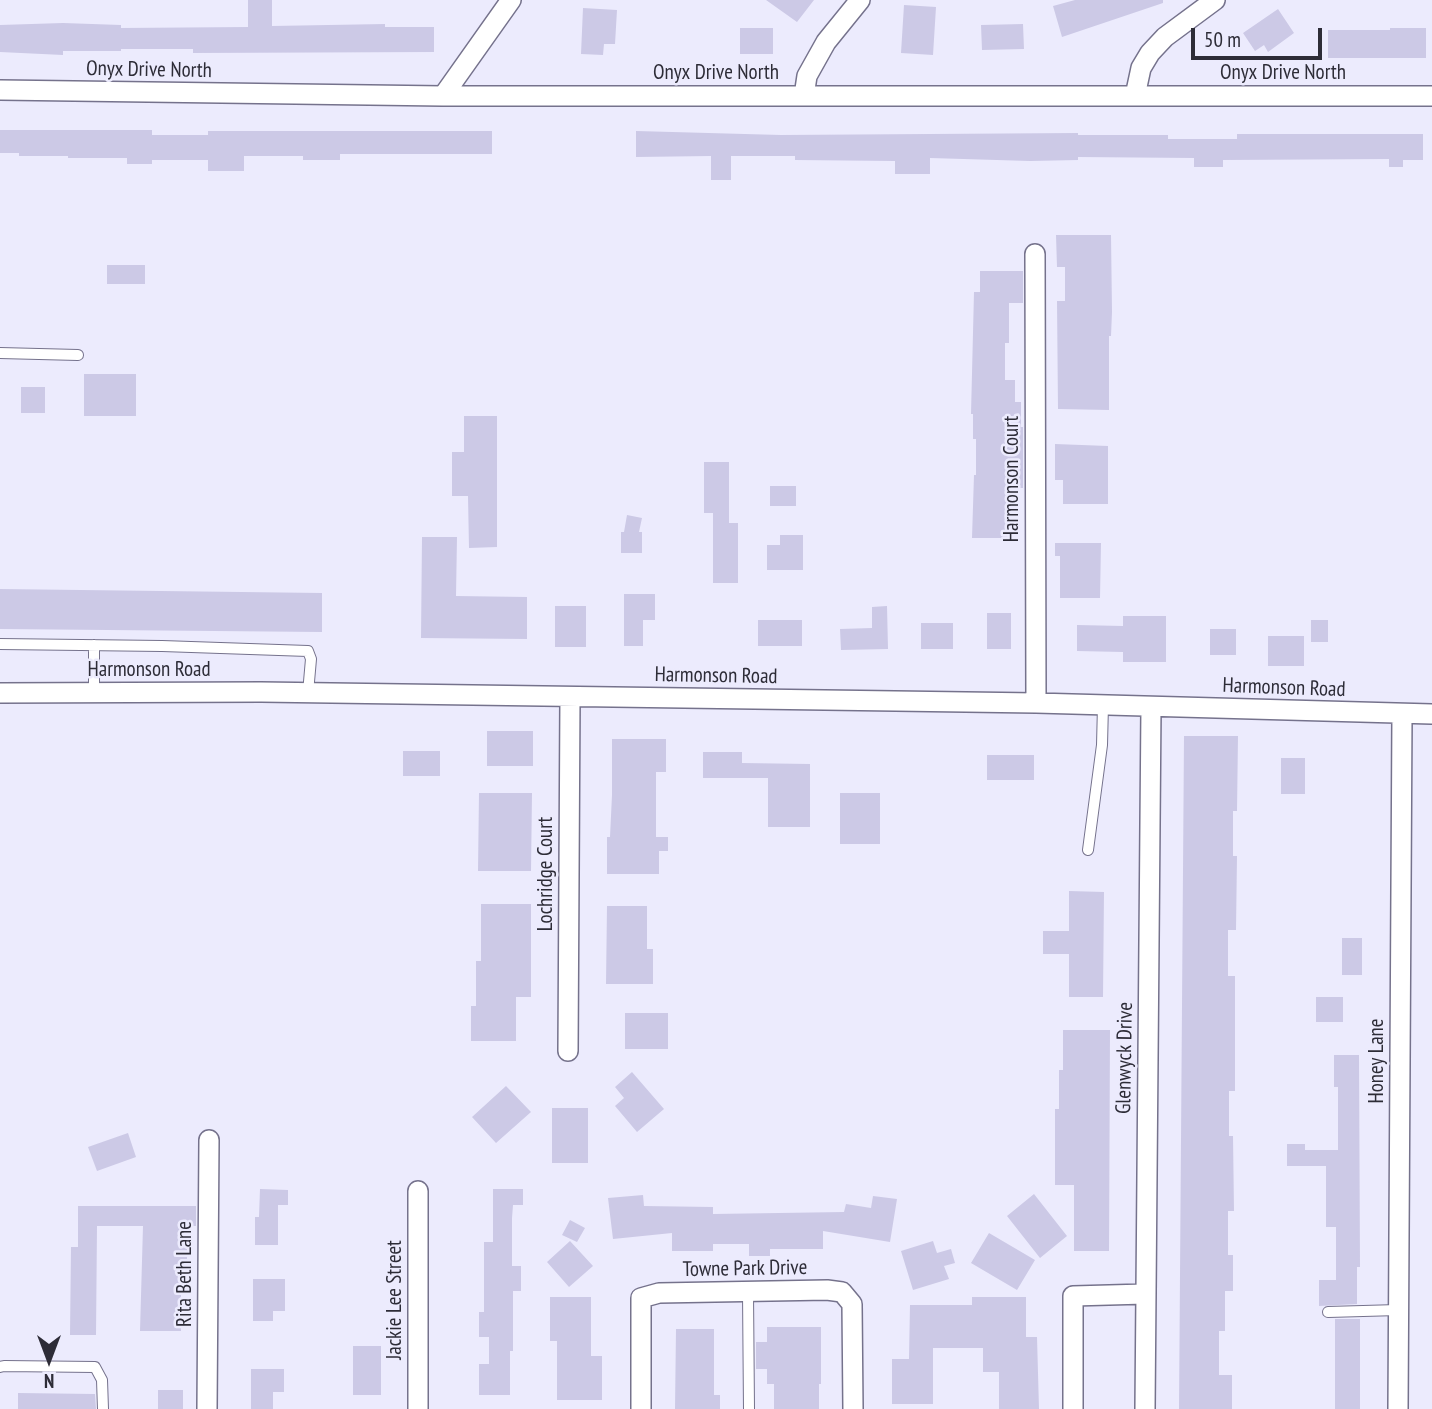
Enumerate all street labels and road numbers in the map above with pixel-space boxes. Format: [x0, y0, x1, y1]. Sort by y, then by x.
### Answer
street label: Onyx Drive North [86, 56, 212, 84]
street label: Onyx Drive North [653, 60, 779, 86]
street label: Onyx Drive North [1220, 60, 1346, 86]
street label: Harmonson Court [999, 416, 1025, 542]
street label: Harmonson Road [87, 657, 211, 683]
street label: Harmonson Road [654, 662, 778, 690]
street label: Harmonson Road [1222, 673, 1346, 703]
street label: Lochridge Court [533, 817, 559, 931]
street label: Glenwyck Drive [1111, 1002, 1139, 1114]
street label: Honey Lane [1364, 1019, 1390, 1103]
street label: Rita Beth Lane [172, 1221, 198, 1327]
street label: Jackie Lee Street [382, 1240, 408, 1360]
street label: Towne Park Drive [682, 1255, 808, 1283]

